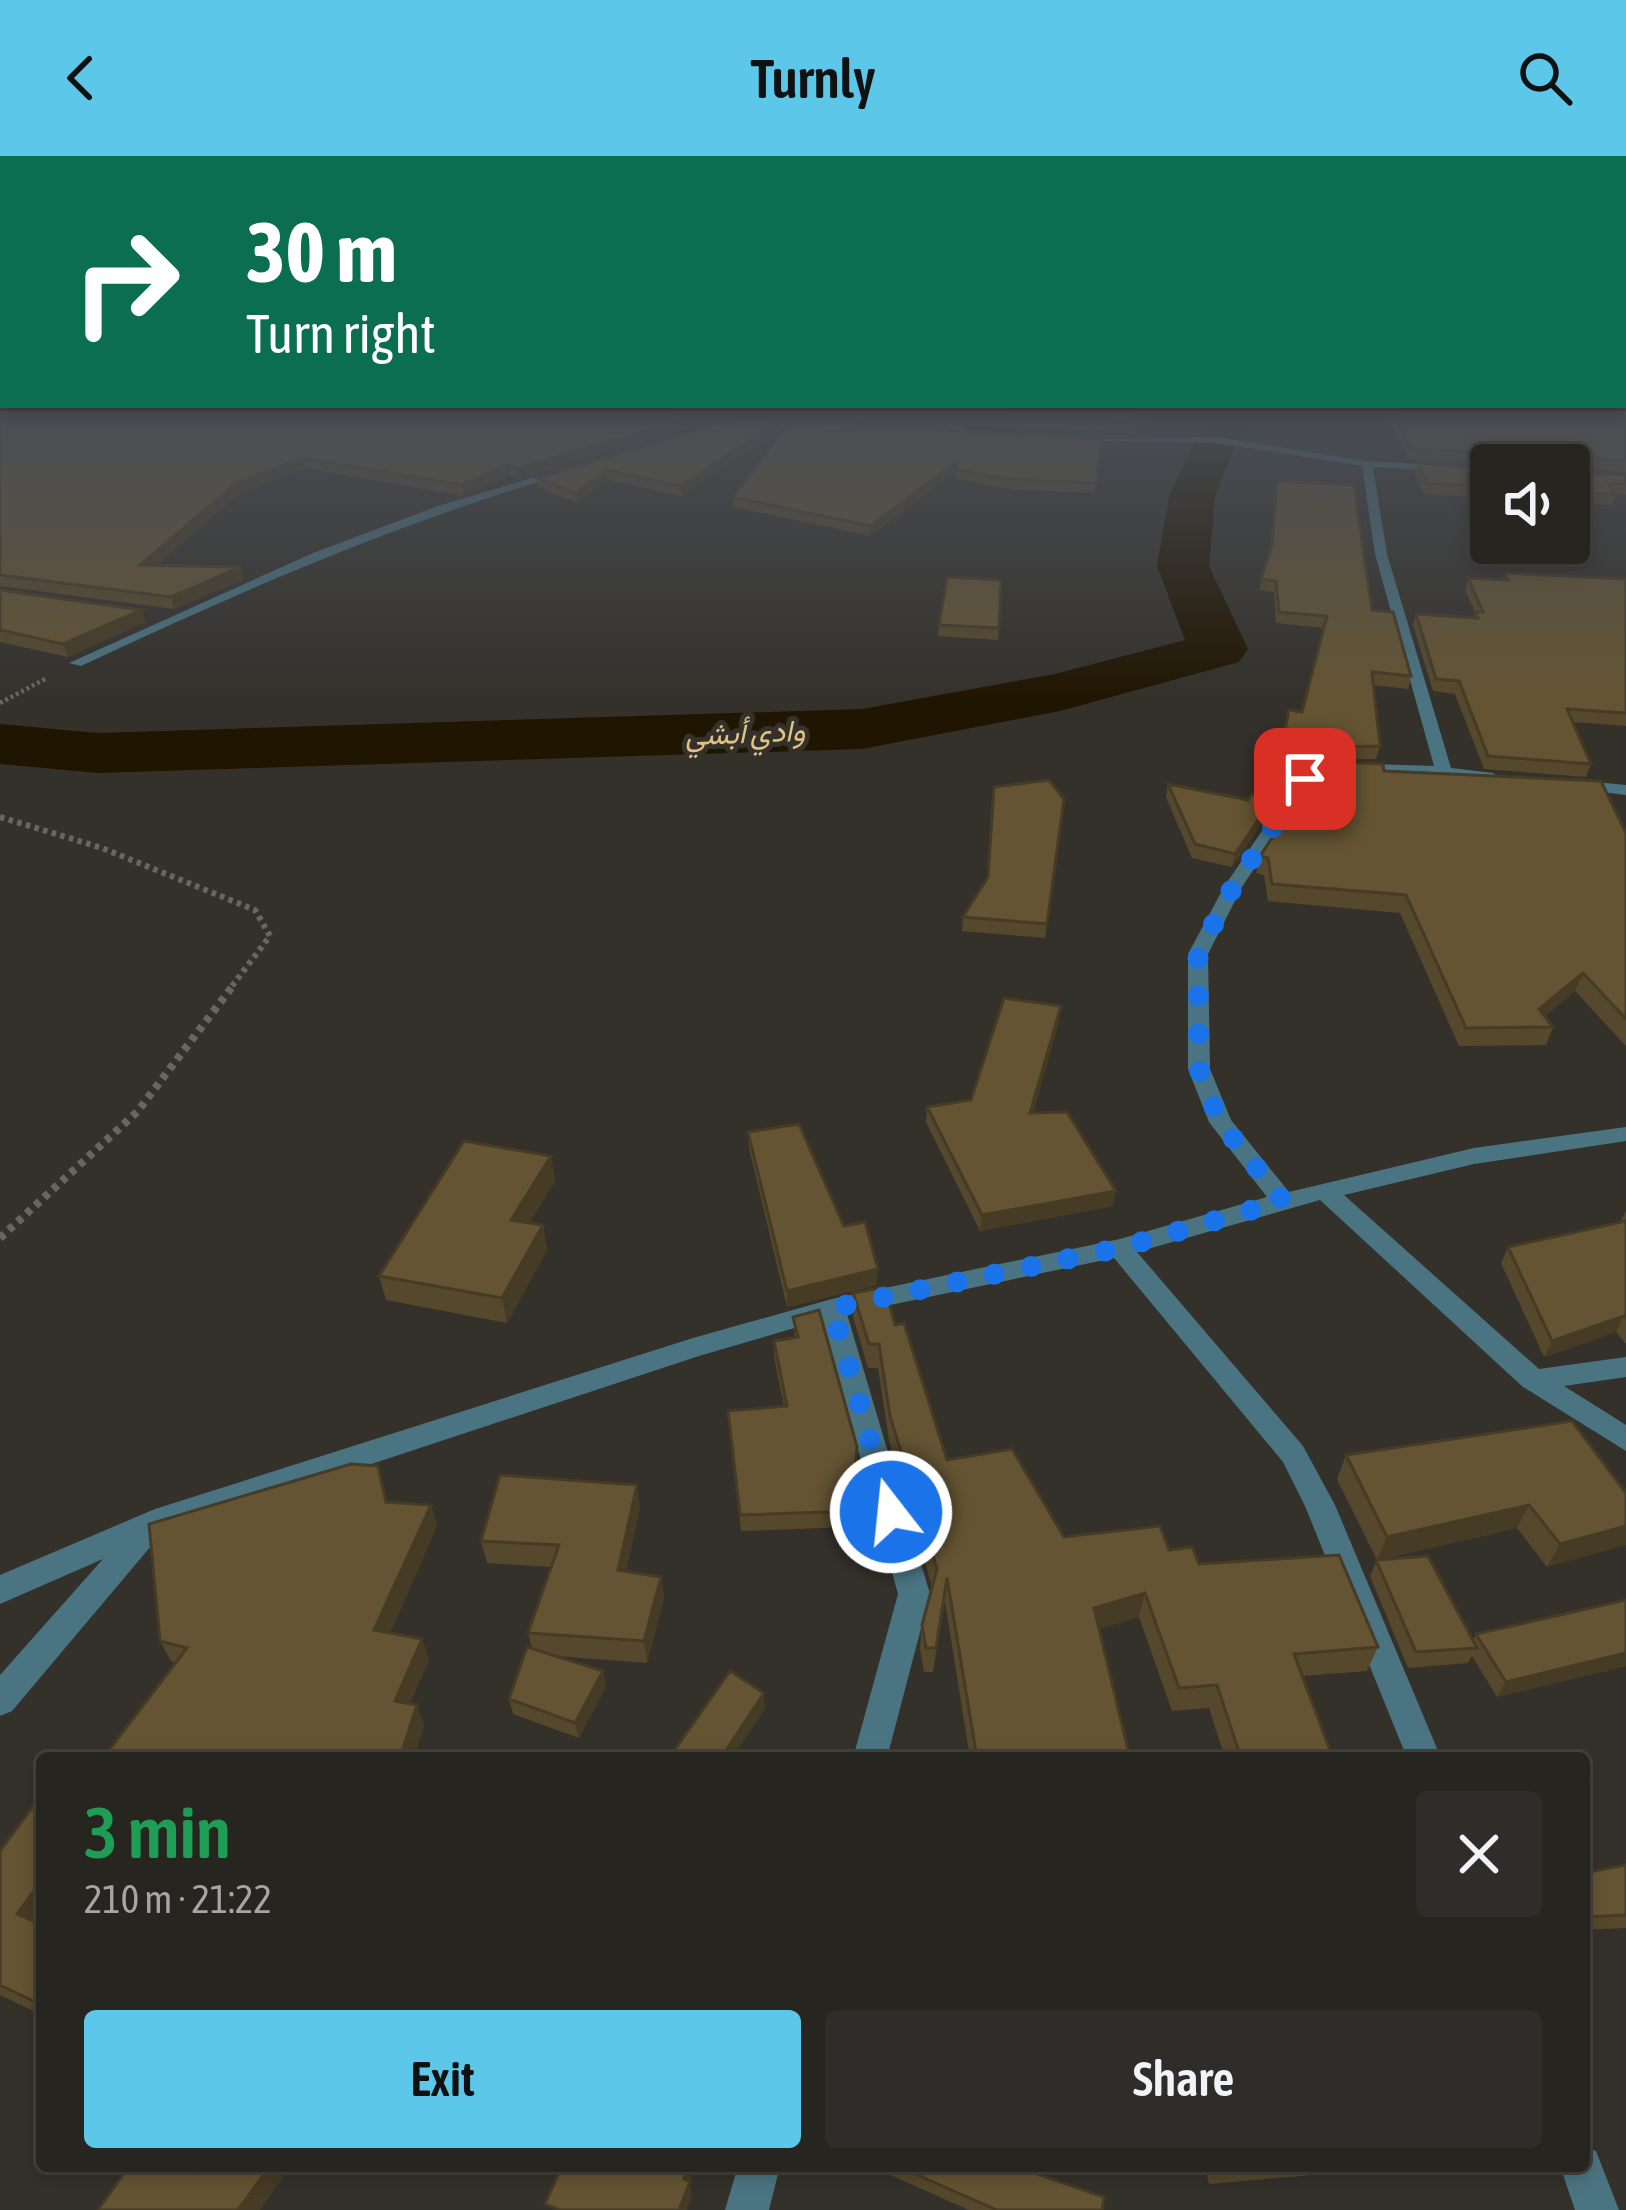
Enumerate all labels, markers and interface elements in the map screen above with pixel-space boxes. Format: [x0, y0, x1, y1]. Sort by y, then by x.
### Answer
icon: back [48, 45, 114, 111]
icon: search [1512, 45, 1578, 111]
text: Turnly [750, 48, 876, 109]
icon: right [48, 204, 204, 360]
text: 30 m [246, 204, 397, 300]
text: Turn right [246, 303, 436, 364]
map controls [1470, 444, 1590, 564]
button: sound [1470, 444, 1590, 564]
water label: وادي أبشي [684, 713, 806, 759]
pin [1254, 728, 1356, 830]
icon: arrive [1272, 746, 1338, 812]
position arrow [828, 1449, 954, 1575]
text: 3 min [84, 1791, 231, 1873]
button: close [1416, 1791, 1542, 1917]
text: 210 m · 21:22 [84, 1877, 272, 1921]
button: Exit [84, 2010, 801, 2148]
button: Share [825, 2010, 1542, 2148]

